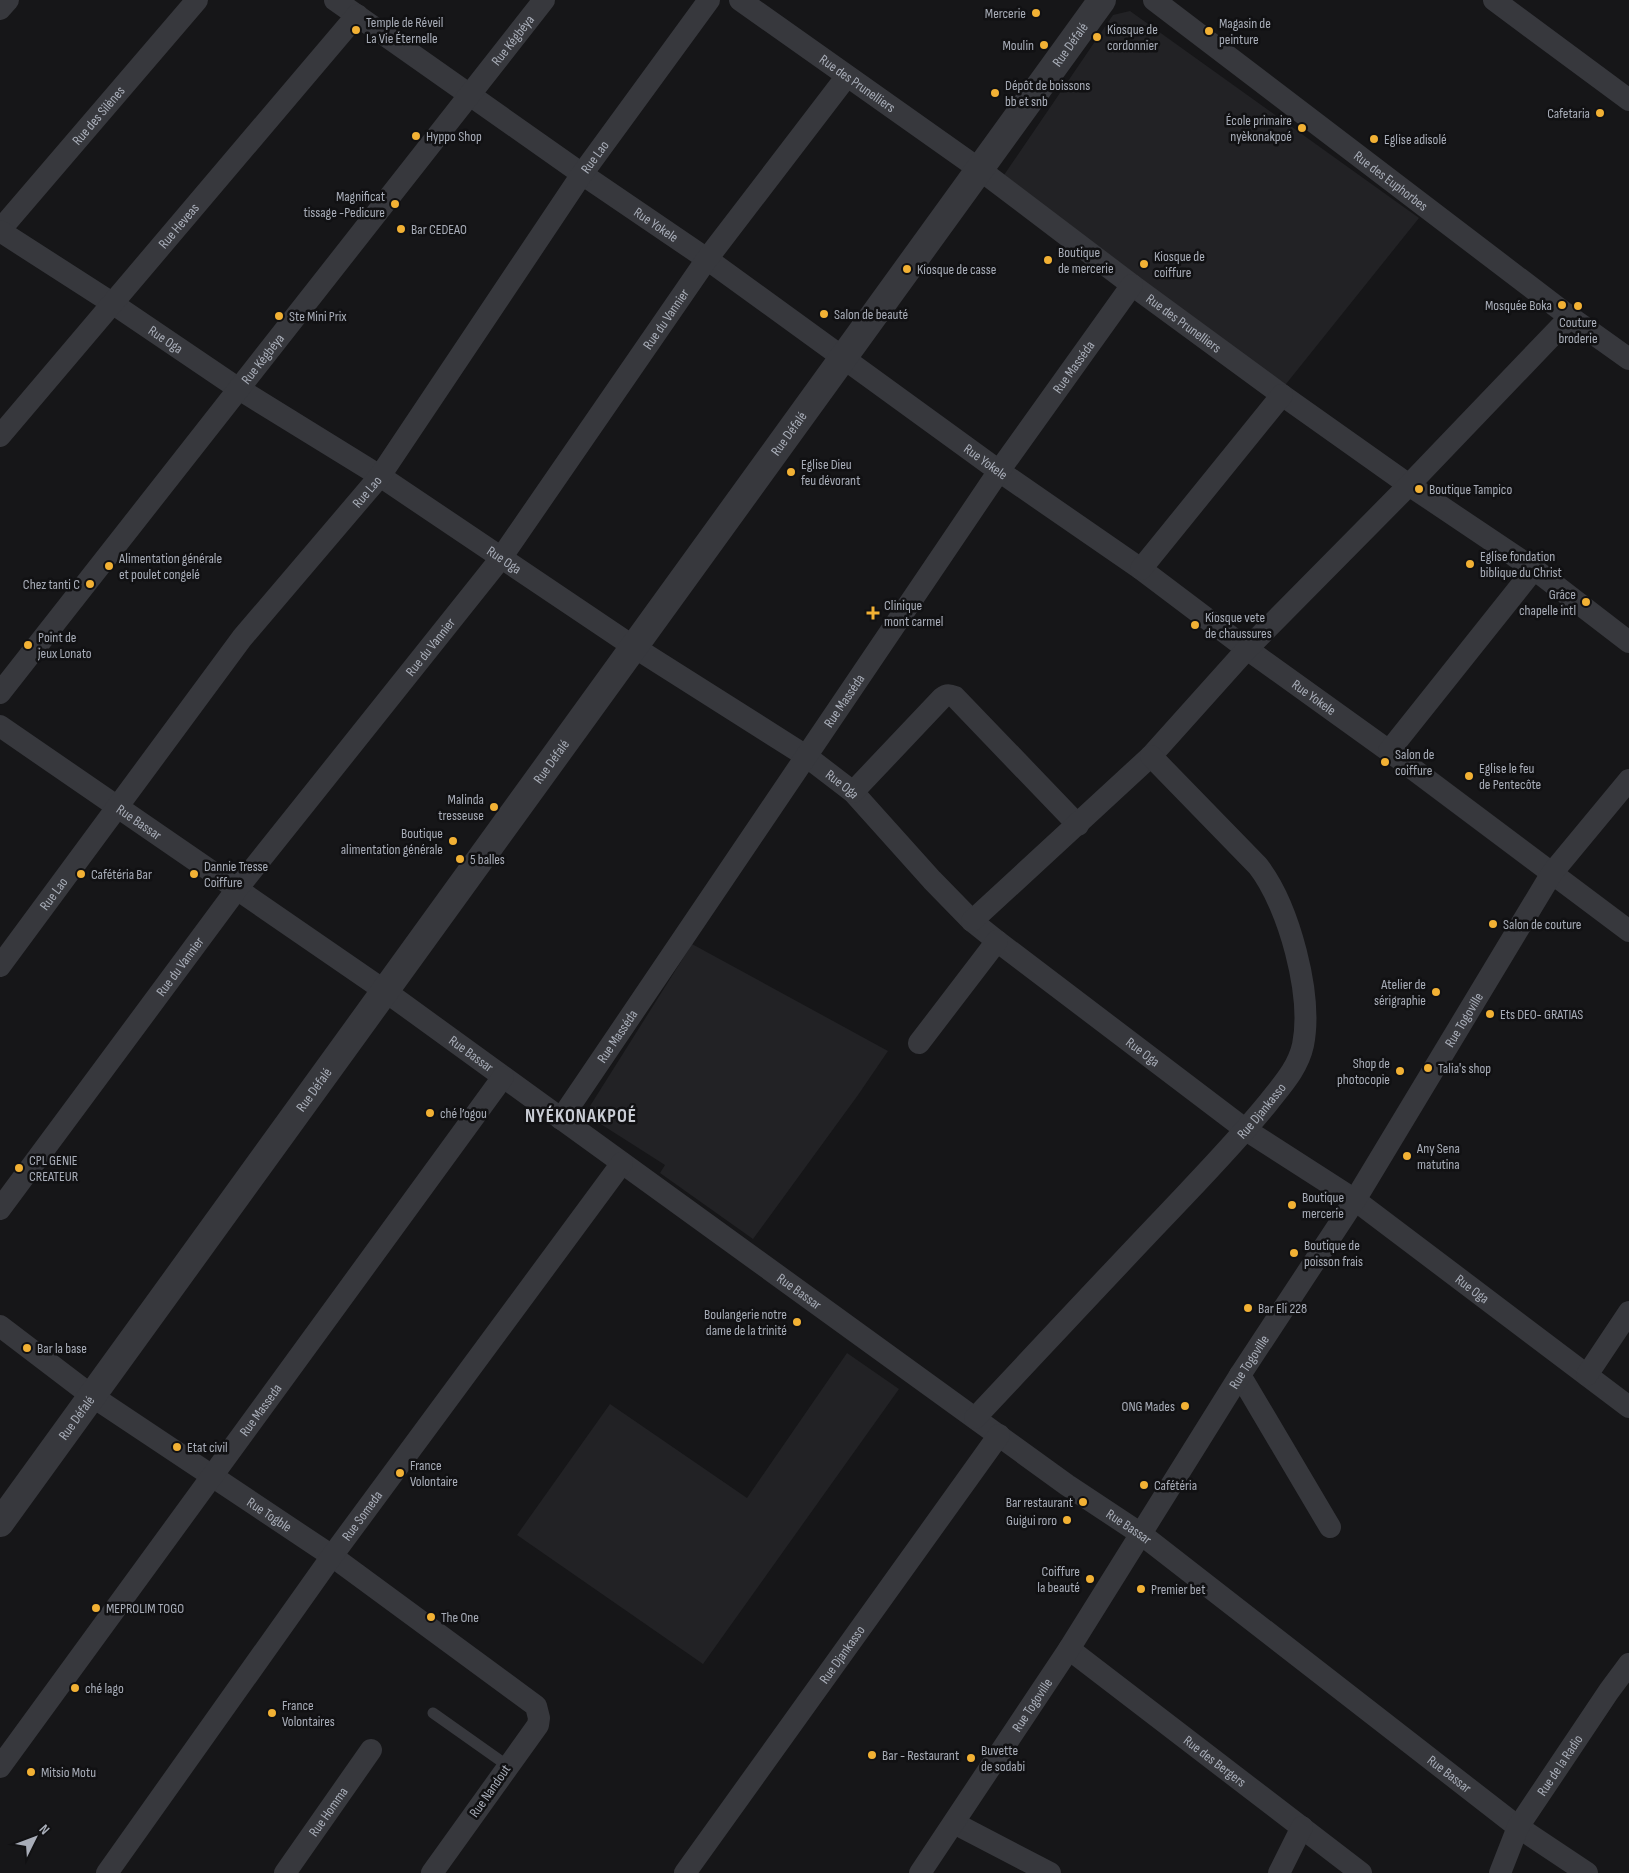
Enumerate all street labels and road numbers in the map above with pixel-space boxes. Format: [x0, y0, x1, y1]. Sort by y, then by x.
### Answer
street label: Rue Kégbéya [487, 11, 538, 69]
street label: Rue Défalé [1048, 19, 1091, 70]
street label: Rue des Prunelliers [816, 51, 899, 116]
street label: Rue des Silènes [68, 82, 128, 148]
street label: Rue Lao [577, 137, 612, 177]
street label: Rue des Euphorbes [1351, 147, 1431, 214]
street label: Rue Heveas [154, 199, 203, 252]
street label: Rue Yokele [631, 203, 682, 246]
street label: Rue du Vannier [639, 285, 693, 352]
street label: Rue des Prunelliers [1143, 290, 1225, 356]
street label: Rue Oga [145, 322, 186, 357]
street label: Rue Kégbéya [237, 330, 287, 387]
street label: Rue Masséda [1049, 337, 1098, 397]
street label: Rue Défalé [767, 408, 810, 459]
street label: Rue Yokele [961, 440, 1011, 483]
street label: Rue Lao [348, 472, 385, 511]
street label: Rue Oga [484, 542, 525, 577]
street label: Rue du Vannier [402, 614, 459, 679]
street label: Rue Masséda [820, 671, 868, 731]
street label: Rue Yokele [1289, 676, 1339, 719]
street label: Rue Défalé [529, 736, 573, 787]
street label: Rue Oga [822, 766, 863, 802]
street label: Rue Bassar [113, 800, 165, 843]
street label: Rue Lao [36, 874, 71, 913]
street label: Rue du Vannier [152, 933, 207, 999]
street label: Rue Togoville [1441, 989, 1487, 1050]
street label: Rue Masséda [593, 1006, 641, 1066]
street label: Rue Bassar [446, 1032, 497, 1075]
street label: Rue Oga [1123, 1034, 1163, 1070]
street label: Rue Défalé [292, 1064, 335, 1115]
street label: Rue Djankasso [1233, 1079, 1289, 1142]
street label: Rue Bassar [774, 1269, 825, 1313]
street label: Rue Oga [1452, 1270, 1493, 1307]
street label: Rue Togoville [1225, 1332, 1273, 1392]
street label: Rue Masseda [236, 1380, 285, 1439]
street label: Rue Défalé [55, 1392, 98, 1443]
street label: Rue Someda [338, 1487, 386, 1544]
street label: Rue Togble [244, 1493, 295, 1535]
street label: Rue Bassar [1103, 1505, 1155, 1548]
street label: Rue Djankasso [815, 1622, 868, 1687]
street label: Rue Togoville [1008, 1675, 1056, 1735]
street label: Rue de la Radio [1533, 1731, 1586, 1799]
street label: Rue des Bergers [1180, 1732, 1250, 1790]
street label: Rue Bassar [1424, 1751, 1475, 1796]
street label: Rue Nandout [466, 1761, 514, 1821]
street label: Rue Homma [305, 1783, 351, 1840]

